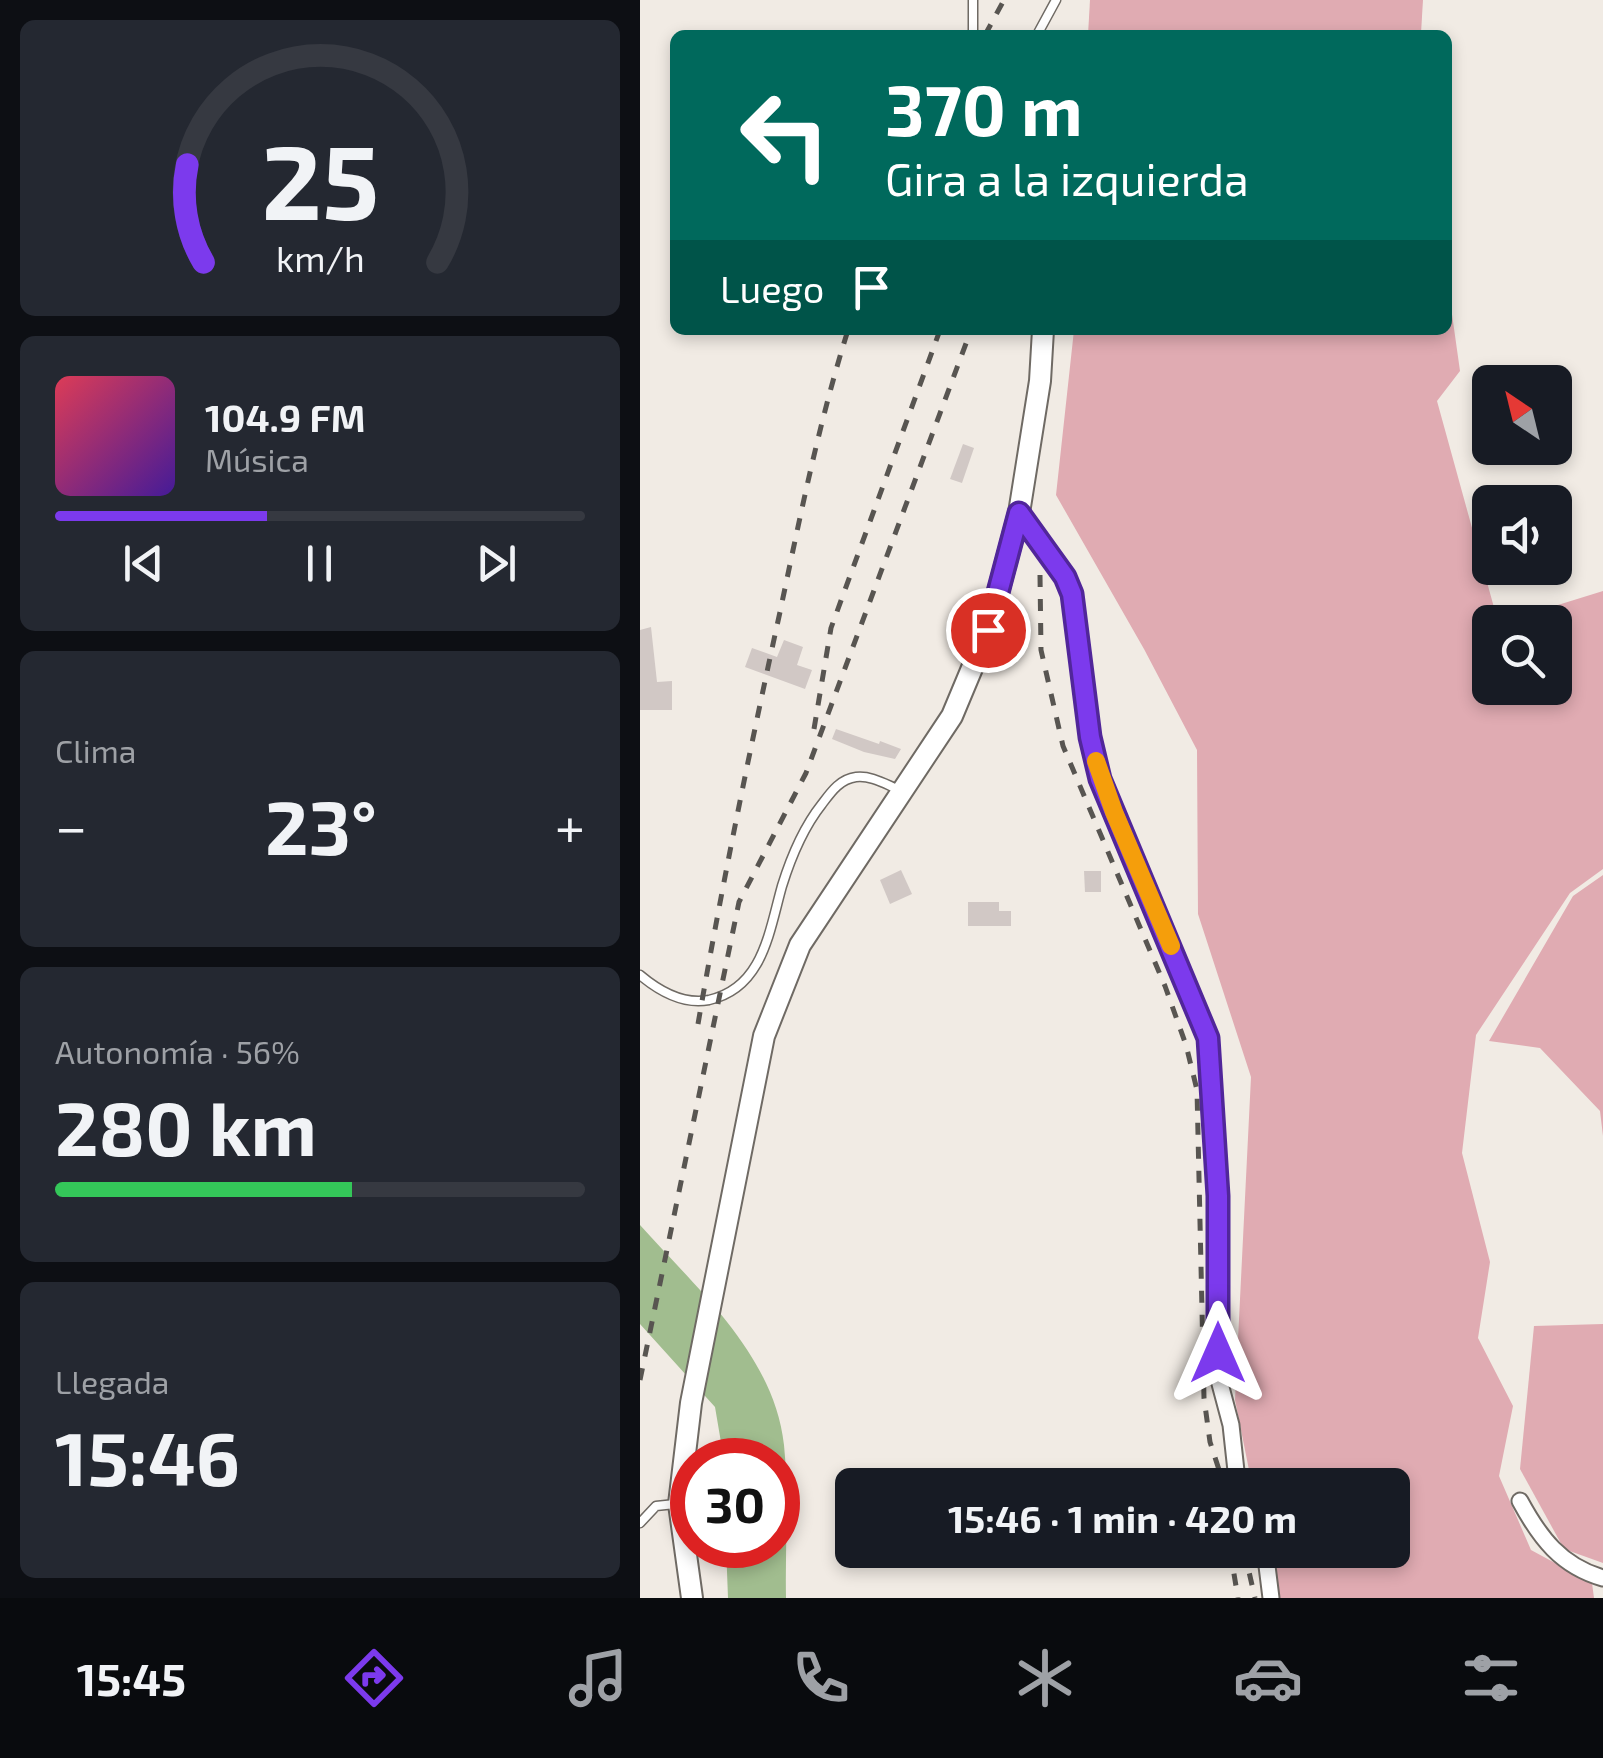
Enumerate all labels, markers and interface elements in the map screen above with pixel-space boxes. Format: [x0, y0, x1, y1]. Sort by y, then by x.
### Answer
text: 370 m [885, 66, 1083, 150]
icon: left [720, 70, 850, 200]
text: 25 [261, 116, 379, 241]
text: Gira a la izquierda [885, 151, 1249, 205]
text: km/h [276, 236, 364, 279]
icon: arrive [844, 260, 899, 315]
text: Luego [720, 265, 824, 311]
north arrow [1472, 365, 1572, 465]
map controls [1472, 365, 1572, 705]
text: 104.9 FM [205, 394, 365, 440]
text: Música [205, 440, 309, 478]
button: sound [1472, 485, 1572, 585]
icon: previous [116, 536, 171, 591]
icon: pause [292, 536, 347, 591]
icon: next [469, 536, 524, 591]
pin [946, 588, 1031, 673]
icon: arrive [961, 603, 1016, 658]
button: search [1472, 605, 1572, 705]
text: Clima [55, 731, 136, 769]
text: 23° [265, 780, 377, 870]
text: − [55, 792, 87, 858]
text: + [555, 792, 585, 858]
text: Autonomía · 56% [55, 1032, 300, 1070]
text: 280 km [55, 1081, 317, 1171]
position arrow [1166, 1301, 1270, 1405]
text: Llegada [55, 1362, 169, 1400]
text: 15:46 [55, 1411, 240, 1501]
speed limit sign: 30 [670, 1438, 800, 1568]
text: 15:46 · 1 min · 420 m [948, 1495, 1297, 1541]
icon: directions [339, 1643, 409, 1713]
icon: music [563, 1643, 633, 1713]
icon: phone [786, 1643, 856, 1713]
icon: climate [1010, 1643, 1080, 1713]
icon: car [1233, 1643, 1303, 1713]
icon: filters [1456, 1643, 1526, 1713]
text: 15:45 [77, 1651, 186, 1705]

